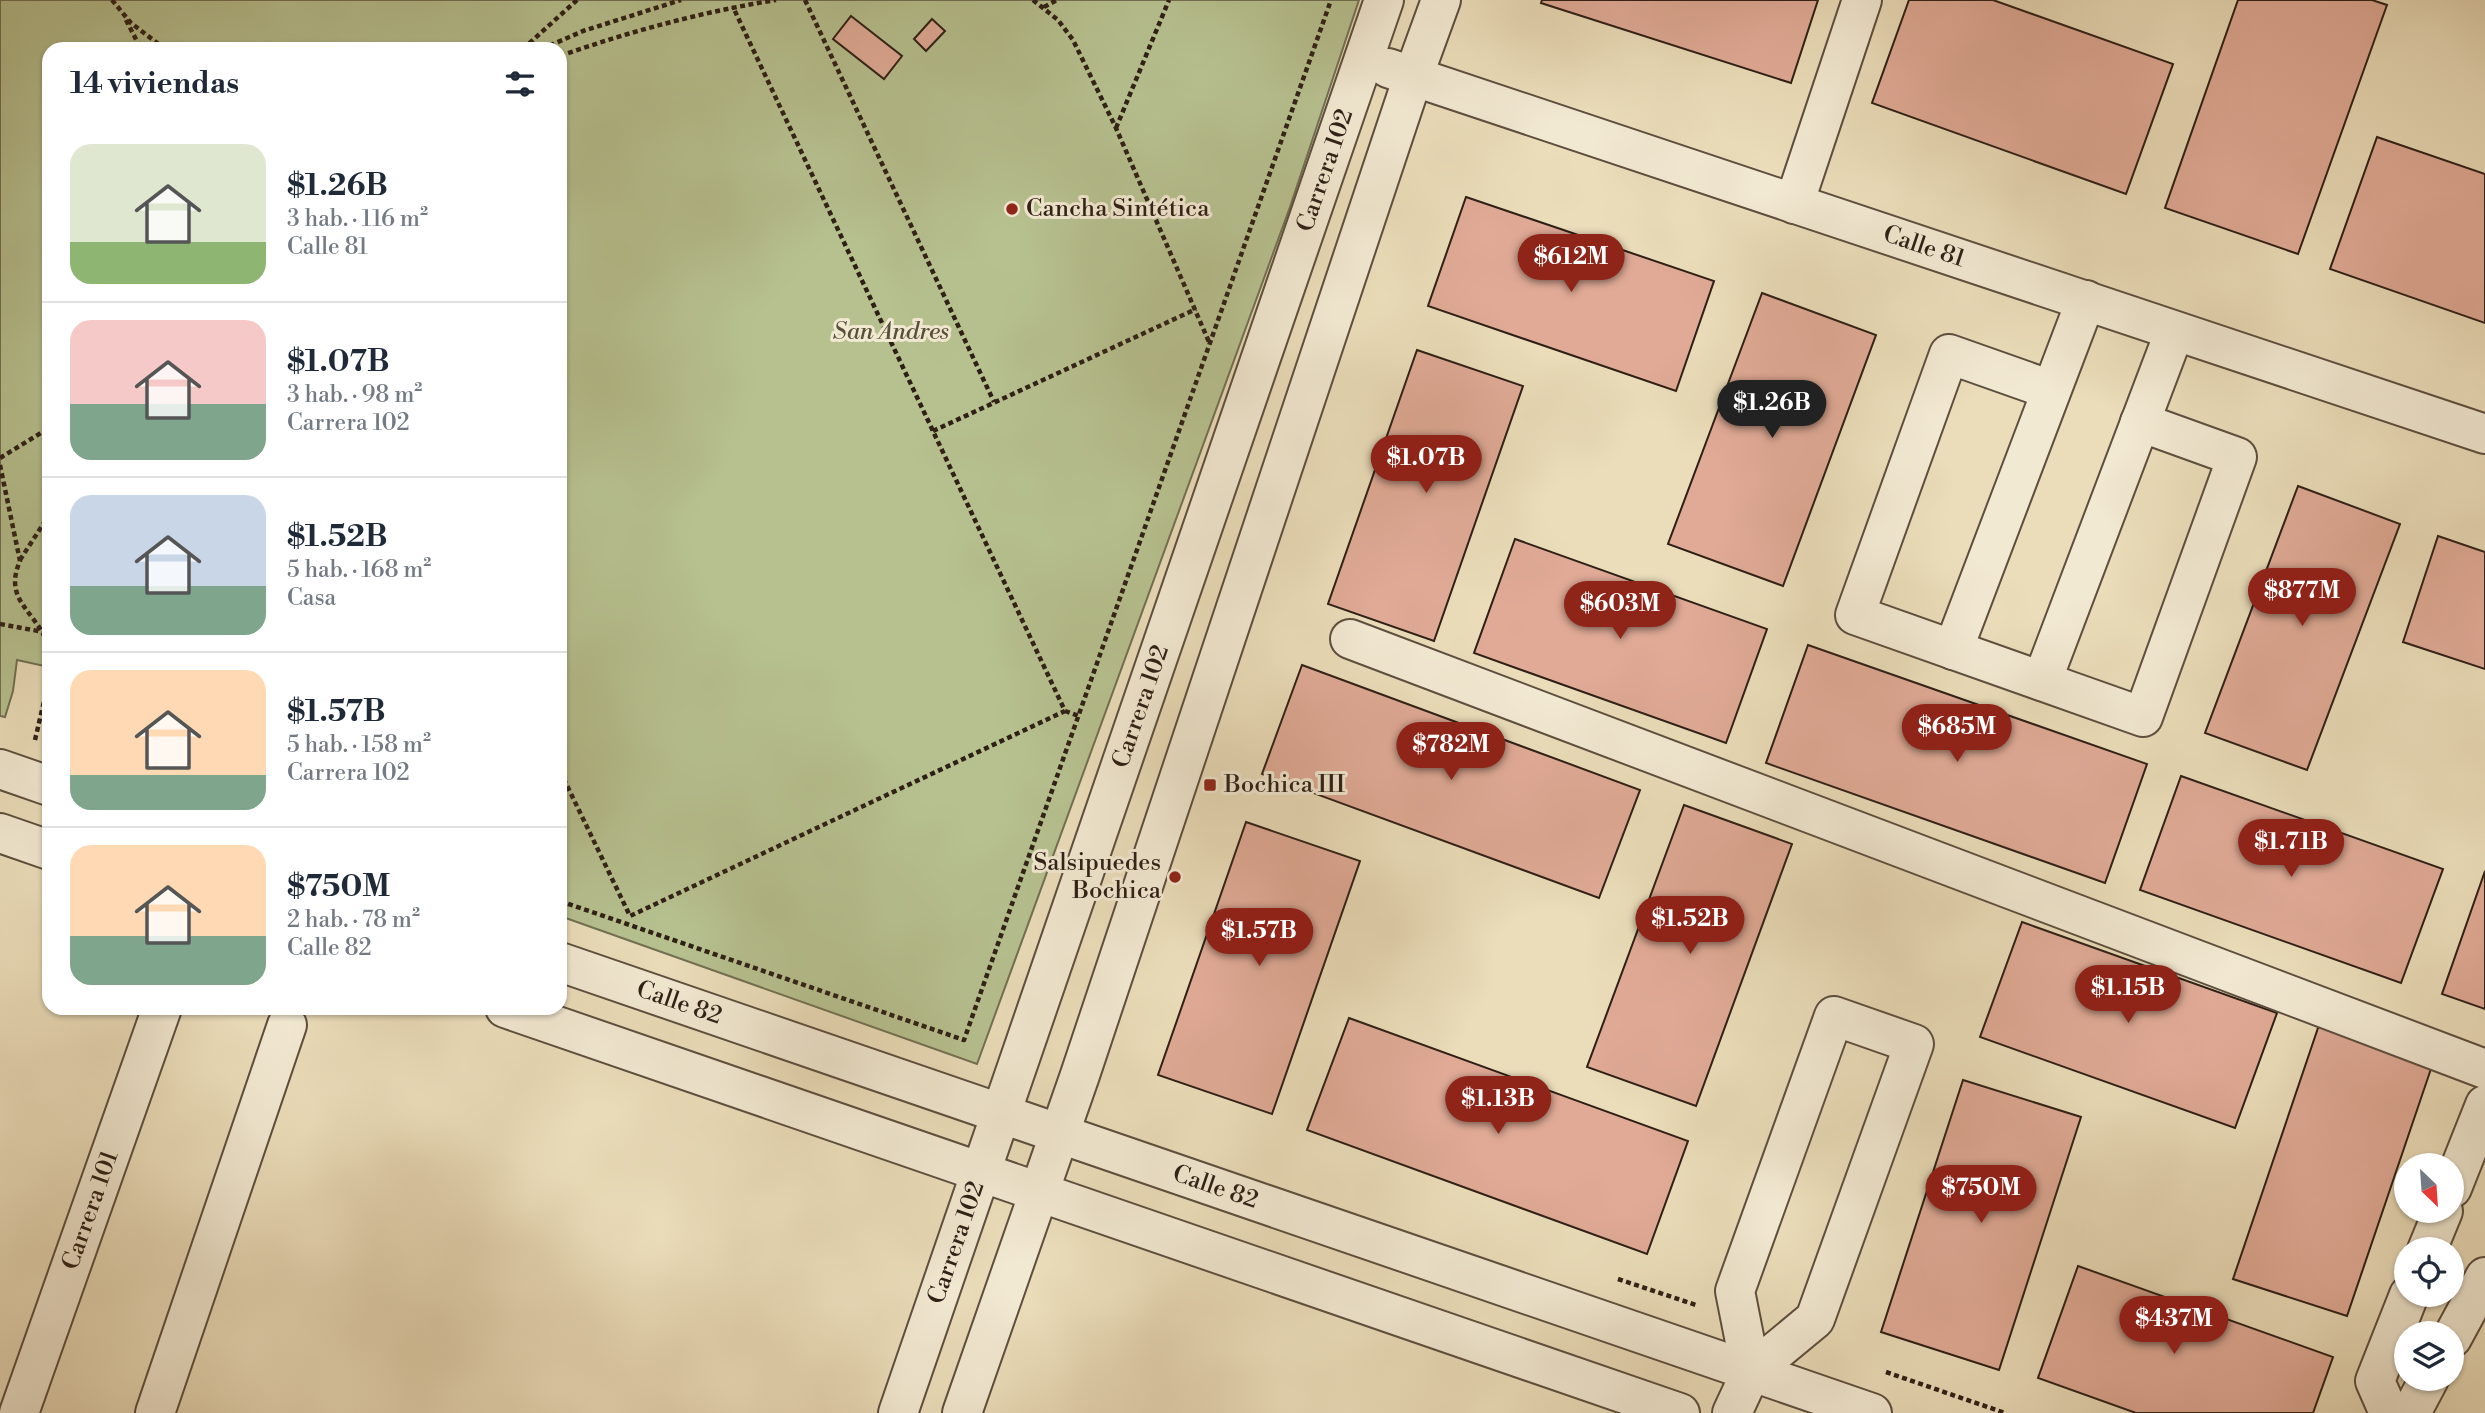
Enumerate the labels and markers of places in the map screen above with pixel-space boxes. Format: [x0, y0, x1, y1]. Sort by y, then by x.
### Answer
place label: Cancha Sintética [1026, 194, 1210, 224]
marker: Cancha Sintética [1004, 201, 1020, 217]
pin: $612M [1522, 234, 1620, 294]
pin: $1.26B [1715, 380, 1829, 440]
pin: $1.07B [1369, 435, 1483, 495]
pin: $877M [2253, 568, 2351, 628]
pin: $603M [1571, 582, 1669, 641]
pin: $685M [1908, 704, 2006, 764]
pin: $782M [1402, 722, 1500, 782]
place label: Bochica III [1223, 770, 1345, 800]
marker: Bochica III [1202, 777, 1218, 793]
pin: $1.71B [2234, 820, 2348, 879]
place label: Salsipuedes Bochica [1034, 848, 1162, 906]
marker: Salsipuedes Bochica [1167, 869, 1183, 885]
pin: $1.52B [1633, 897, 1747, 956]
pin: $1.57B [1202, 908, 1316, 968]
pin: $1.15B [2071, 965, 2185, 1025]
pin: $1.13B [1441, 1076, 1555, 1136]
pin: $750M [1932, 1166, 2030, 1225]
pin: $437M [2125, 1296, 2223, 1356]

